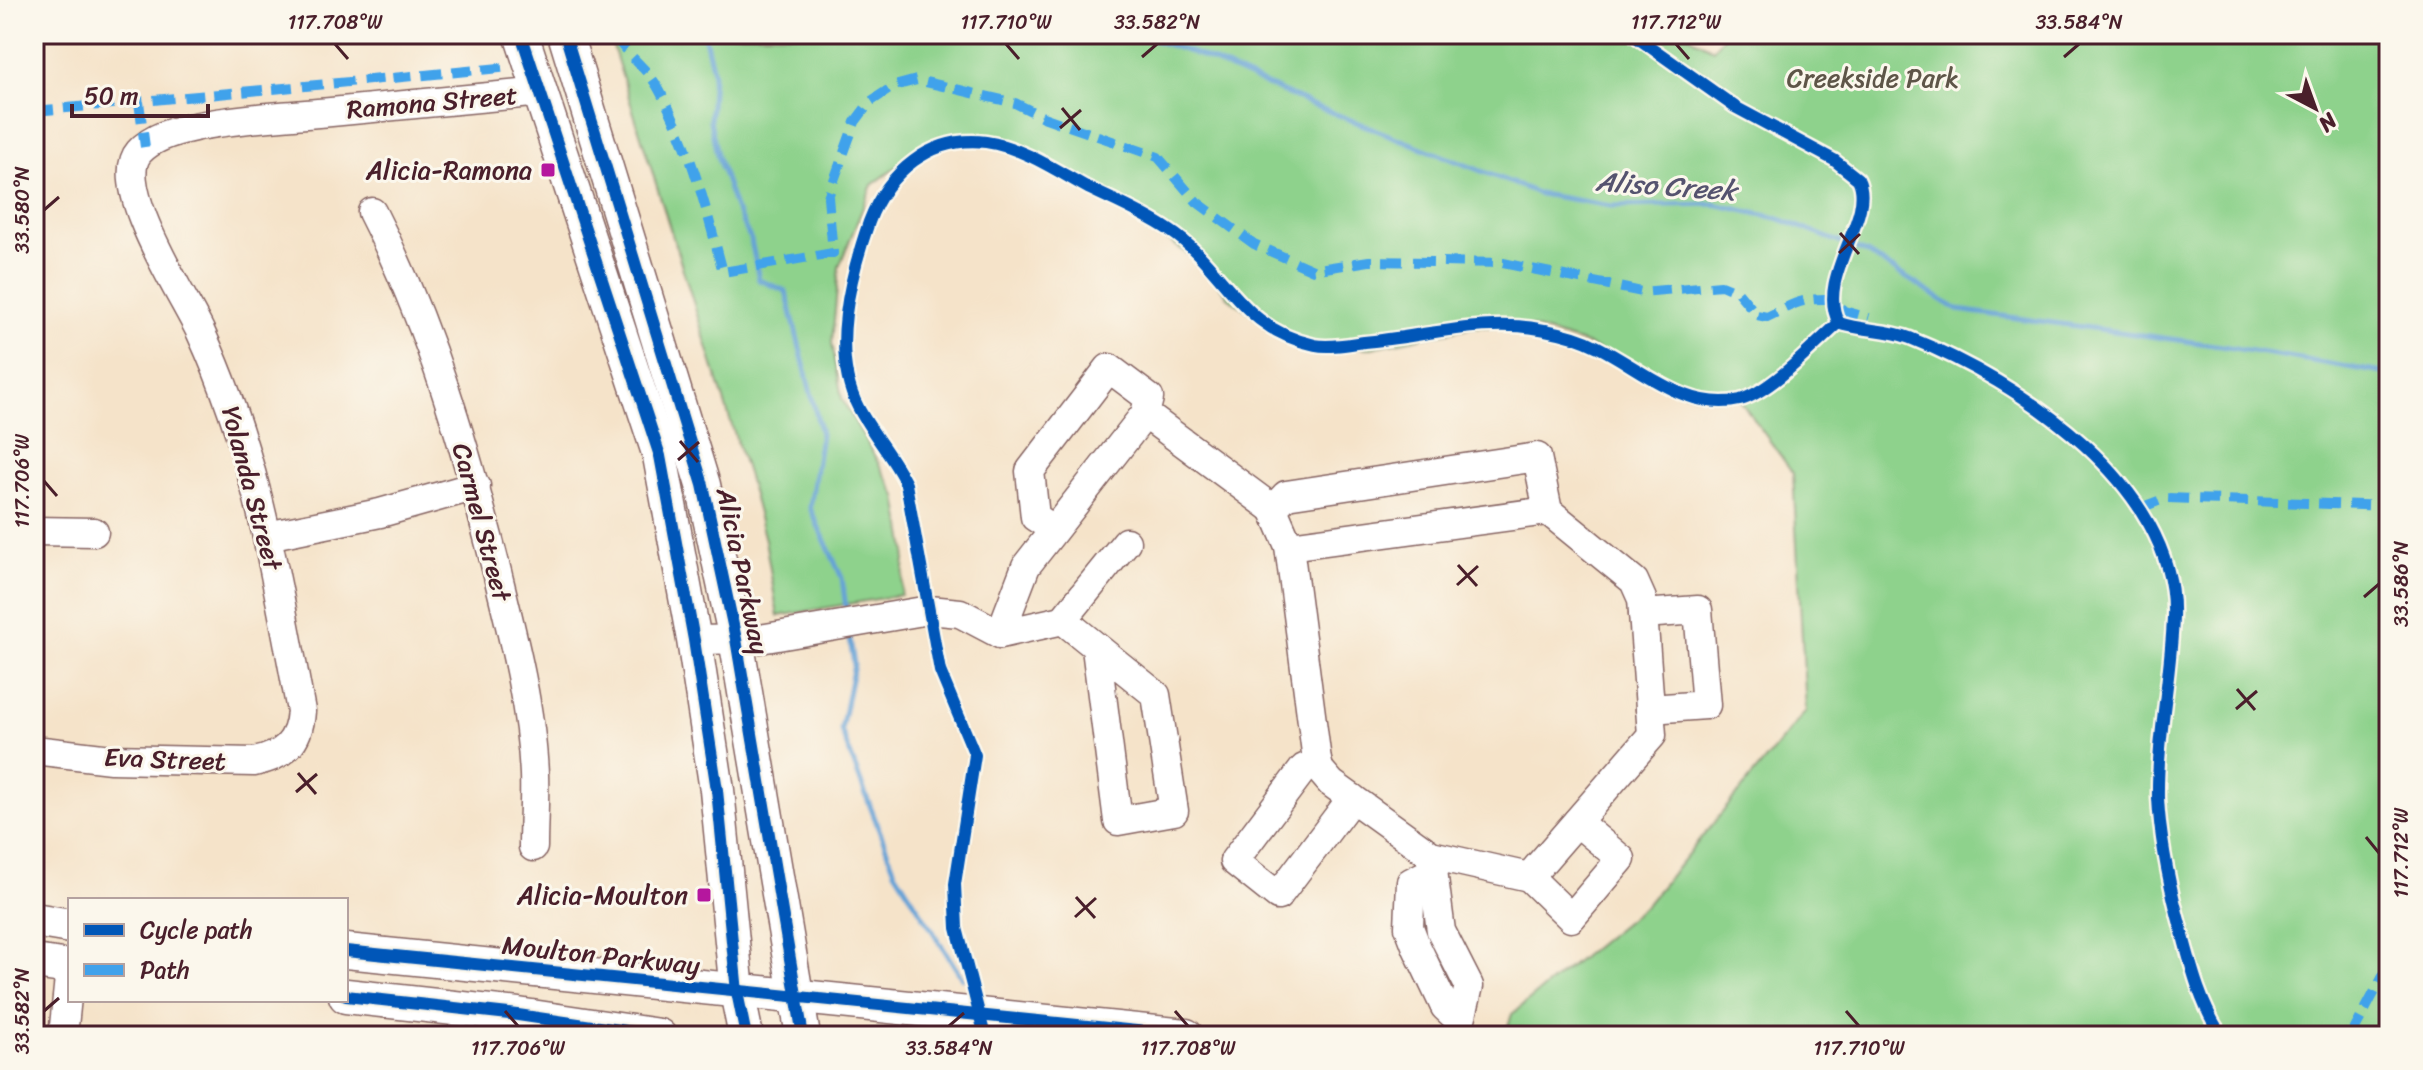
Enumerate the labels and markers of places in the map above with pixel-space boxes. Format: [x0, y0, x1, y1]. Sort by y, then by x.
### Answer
place label: Alicia-Ramona [365, 147, 532, 193]
marker: Alicia-Ramona [539, 161, 557, 179]
place label: Alicia-Moulton [516, 872, 688, 918]
marker: Alicia-Moulton [695, 886, 713, 904]

